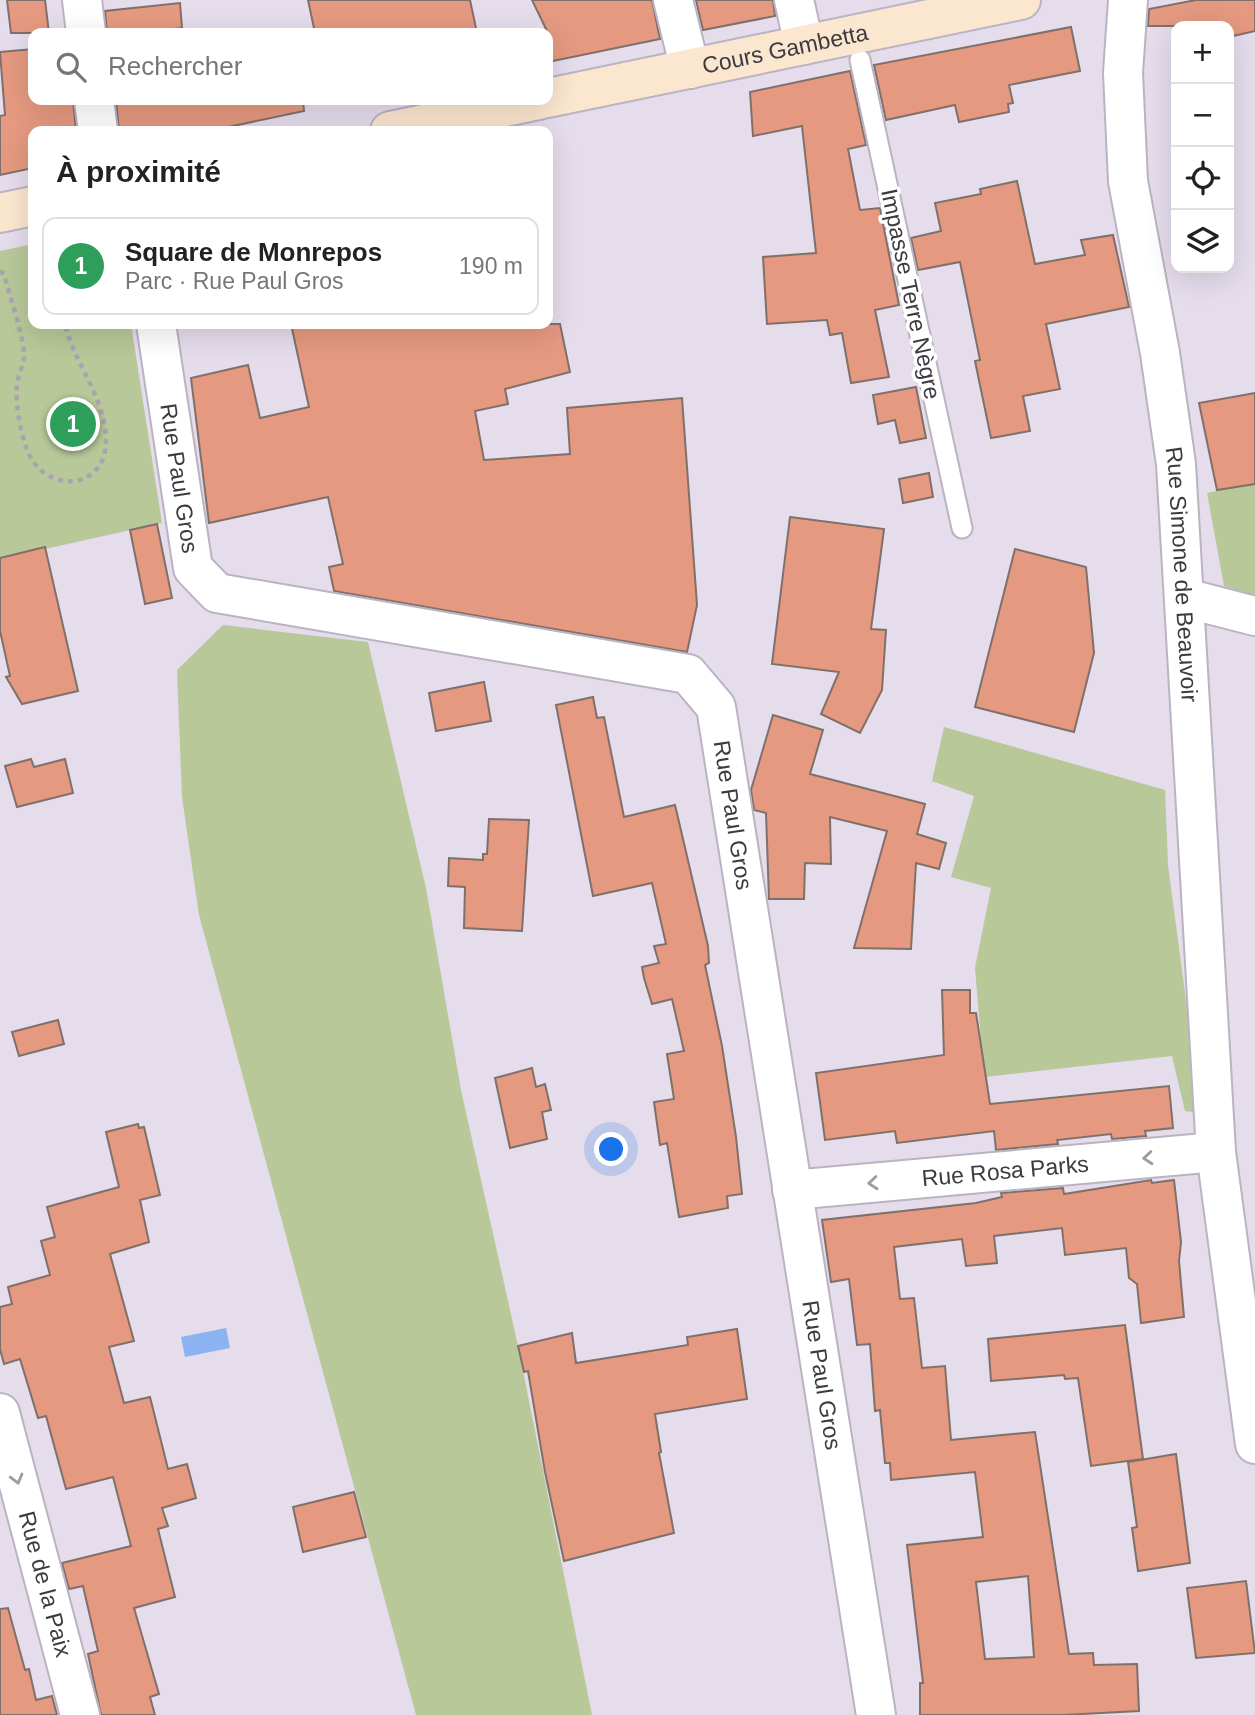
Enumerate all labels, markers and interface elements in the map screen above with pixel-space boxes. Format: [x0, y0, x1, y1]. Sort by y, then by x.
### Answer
street label: Cours Gambetta [700, 19, 870, 79]
map controls [1171, 21, 1234, 273]
button: + [1171, 21, 1234, 84]
search box [28, 28, 553, 105]
icon: search [52, 48, 90, 86]
text: Rechercher [108, 51, 242, 81]
button: − [1171, 84, 1234, 147]
button: locate [1171, 147, 1234, 210]
text: À proximité [56, 155, 221, 188]
street label: Impasse Terre Nègre [876, 186, 946, 402]
button: layers [1171, 210, 1234, 273]
text: Square de Monrepos [125, 237, 382, 267]
text: 1 [75, 253, 87, 279]
text: 190 m [459, 253, 523, 279]
text: Parc · Rue Paul Gros [125, 268, 344, 294]
pin: 1 [50, 398, 96, 450]
street label: Rue Paul Gros [155, 402, 204, 555]
street label: Rue Simone de Beauvoir [1161, 445, 1203, 703]
street label: Rue Paul Gros [708, 738, 758, 892]
your location [594, 1132, 628, 1166]
street label: Rue Rosa Parks [921, 1150, 1090, 1191]
one-way arrow [1142, 1150, 1153, 1165]
one-way arrow [867, 1175, 878, 1190]
street label: Rue Paul Gros [797, 1298, 847, 1452]
one-way arrow [9, 1473, 24, 1485]
street label: Rue de la Paix [14, 1508, 77, 1660]

